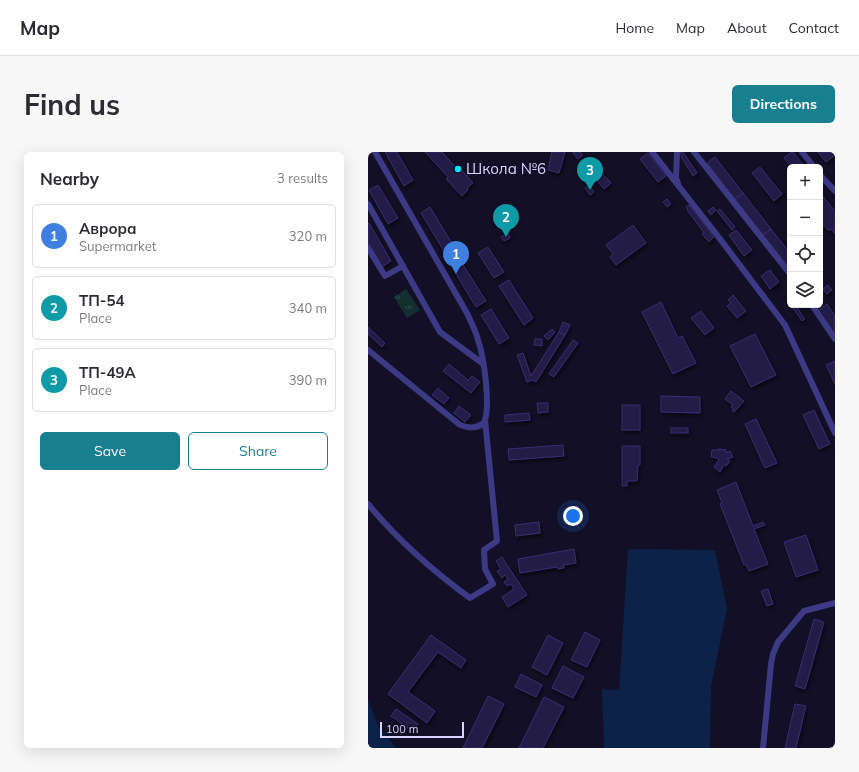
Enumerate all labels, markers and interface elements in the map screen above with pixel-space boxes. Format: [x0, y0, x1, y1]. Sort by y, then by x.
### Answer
text: Map [20, 16, 60, 40]
text: Home [615, 19, 654, 37]
text: Map [676, 19, 705, 37]
text: About [727, 19, 767, 37]
text: Contact [789, 19, 839, 37]
button: Directions [732, 85, 835, 123]
text: Find us [24, 87, 120, 122]
pin: 3 [577, 157, 603, 190]
place label: Школа №6 [466, 159, 546, 178]
marker: Школа №6 [453, 164, 463, 174]
map controls [787, 164, 823, 308]
button: + [787, 164, 823, 200]
text: Nearby [40, 168, 99, 189]
text: 3 results [277, 170, 328, 186]
button: − [787, 200, 823, 236]
pin: 2 [493, 204, 519, 237]
text: Аврора [79, 219, 137, 238]
text: 1 [50, 228, 58, 244]
text: 320 m [289, 228, 327, 244]
button: locate [787, 236, 823, 272]
text: Supermarket [79, 238, 156, 254]
pin: 1 [443, 241, 469, 274]
button: layers [787, 272, 823, 308]
text: ТП-54 [79, 291, 124, 310]
text: 2 [50, 300, 58, 316]
text: 340 m [289, 300, 327, 316]
text: Place [79, 310, 112, 326]
text: ТП-49А [79, 363, 136, 382]
text: 3 [50, 372, 58, 388]
text: 390 m [289, 372, 327, 388]
text: Place [79, 382, 112, 398]
button: Save [40, 432, 180, 470]
button: Share [188, 432, 328, 470]
your location [563, 506, 583, 526]
scale bar [380, 720, 464, 739]
text: 100 m [386, 722, 418, 736]

